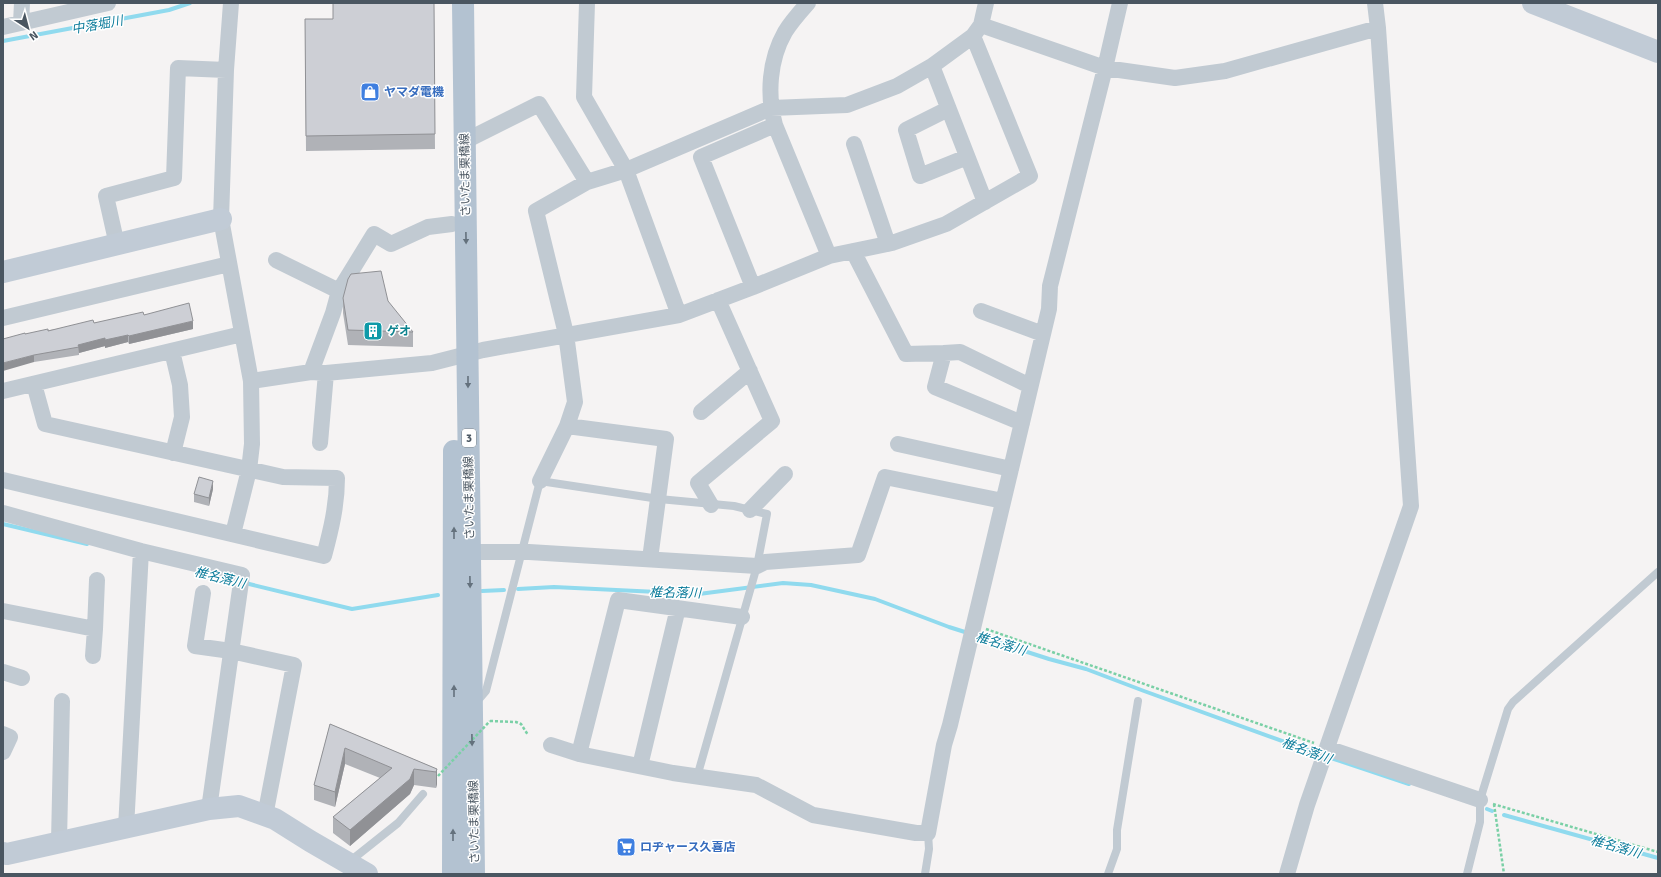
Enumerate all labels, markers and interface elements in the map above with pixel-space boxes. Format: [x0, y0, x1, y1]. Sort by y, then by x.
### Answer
north arrow [8, 8, 48, 48]
water label: 中落堀川 [70, 12, 126, 37]
text: N [27, 28, 41, 43]
shop icon: ヤマダ電機 [359, 81, 381, 103]
place label: ヤマダ電機 [384, 85, 444, 100]
street label: さいたま栗橋線 [457, 133, 474, 217]
one-way arrow [463, 232, 469, 245]
building icon: ゲオ [362, 320, 384, 342]
place label: ゲオ [387, 324, 411, 339]
one-way arrow [465, 376, 471, 389]
road number: 3 [462, 429, 476, 447]
street label: さいたま栗橋線 [461, 456, 478, 540]
one-way arrow [451, 526, 457, 539]
water label: 椎名落川 [193, 564, 249, 593]
one-way arrow [467, 576, 473, 589]
water label: 椎名落川 [649, 585, 703, 601]
water label: 椎名落川 [973, 629, 1030, 660]
one-way arrow [451, 684, 457, 697]
one-way arrow [469, 734, 476, 746]
water label: 椎名落川 [1279, 735, 1336, 768]
street label: さいたま栗橋線 [466, 780, 483, 864]
one-way arrow [450, 828, 456, 841]
water label: 椎名落川 [1589, 832, 1645, 862]
supermarket icon: ロヂャース久喜店 [615, 836, 637, 858]
place label: ロヂャース久喜店 [640, 840, 735, 855]

